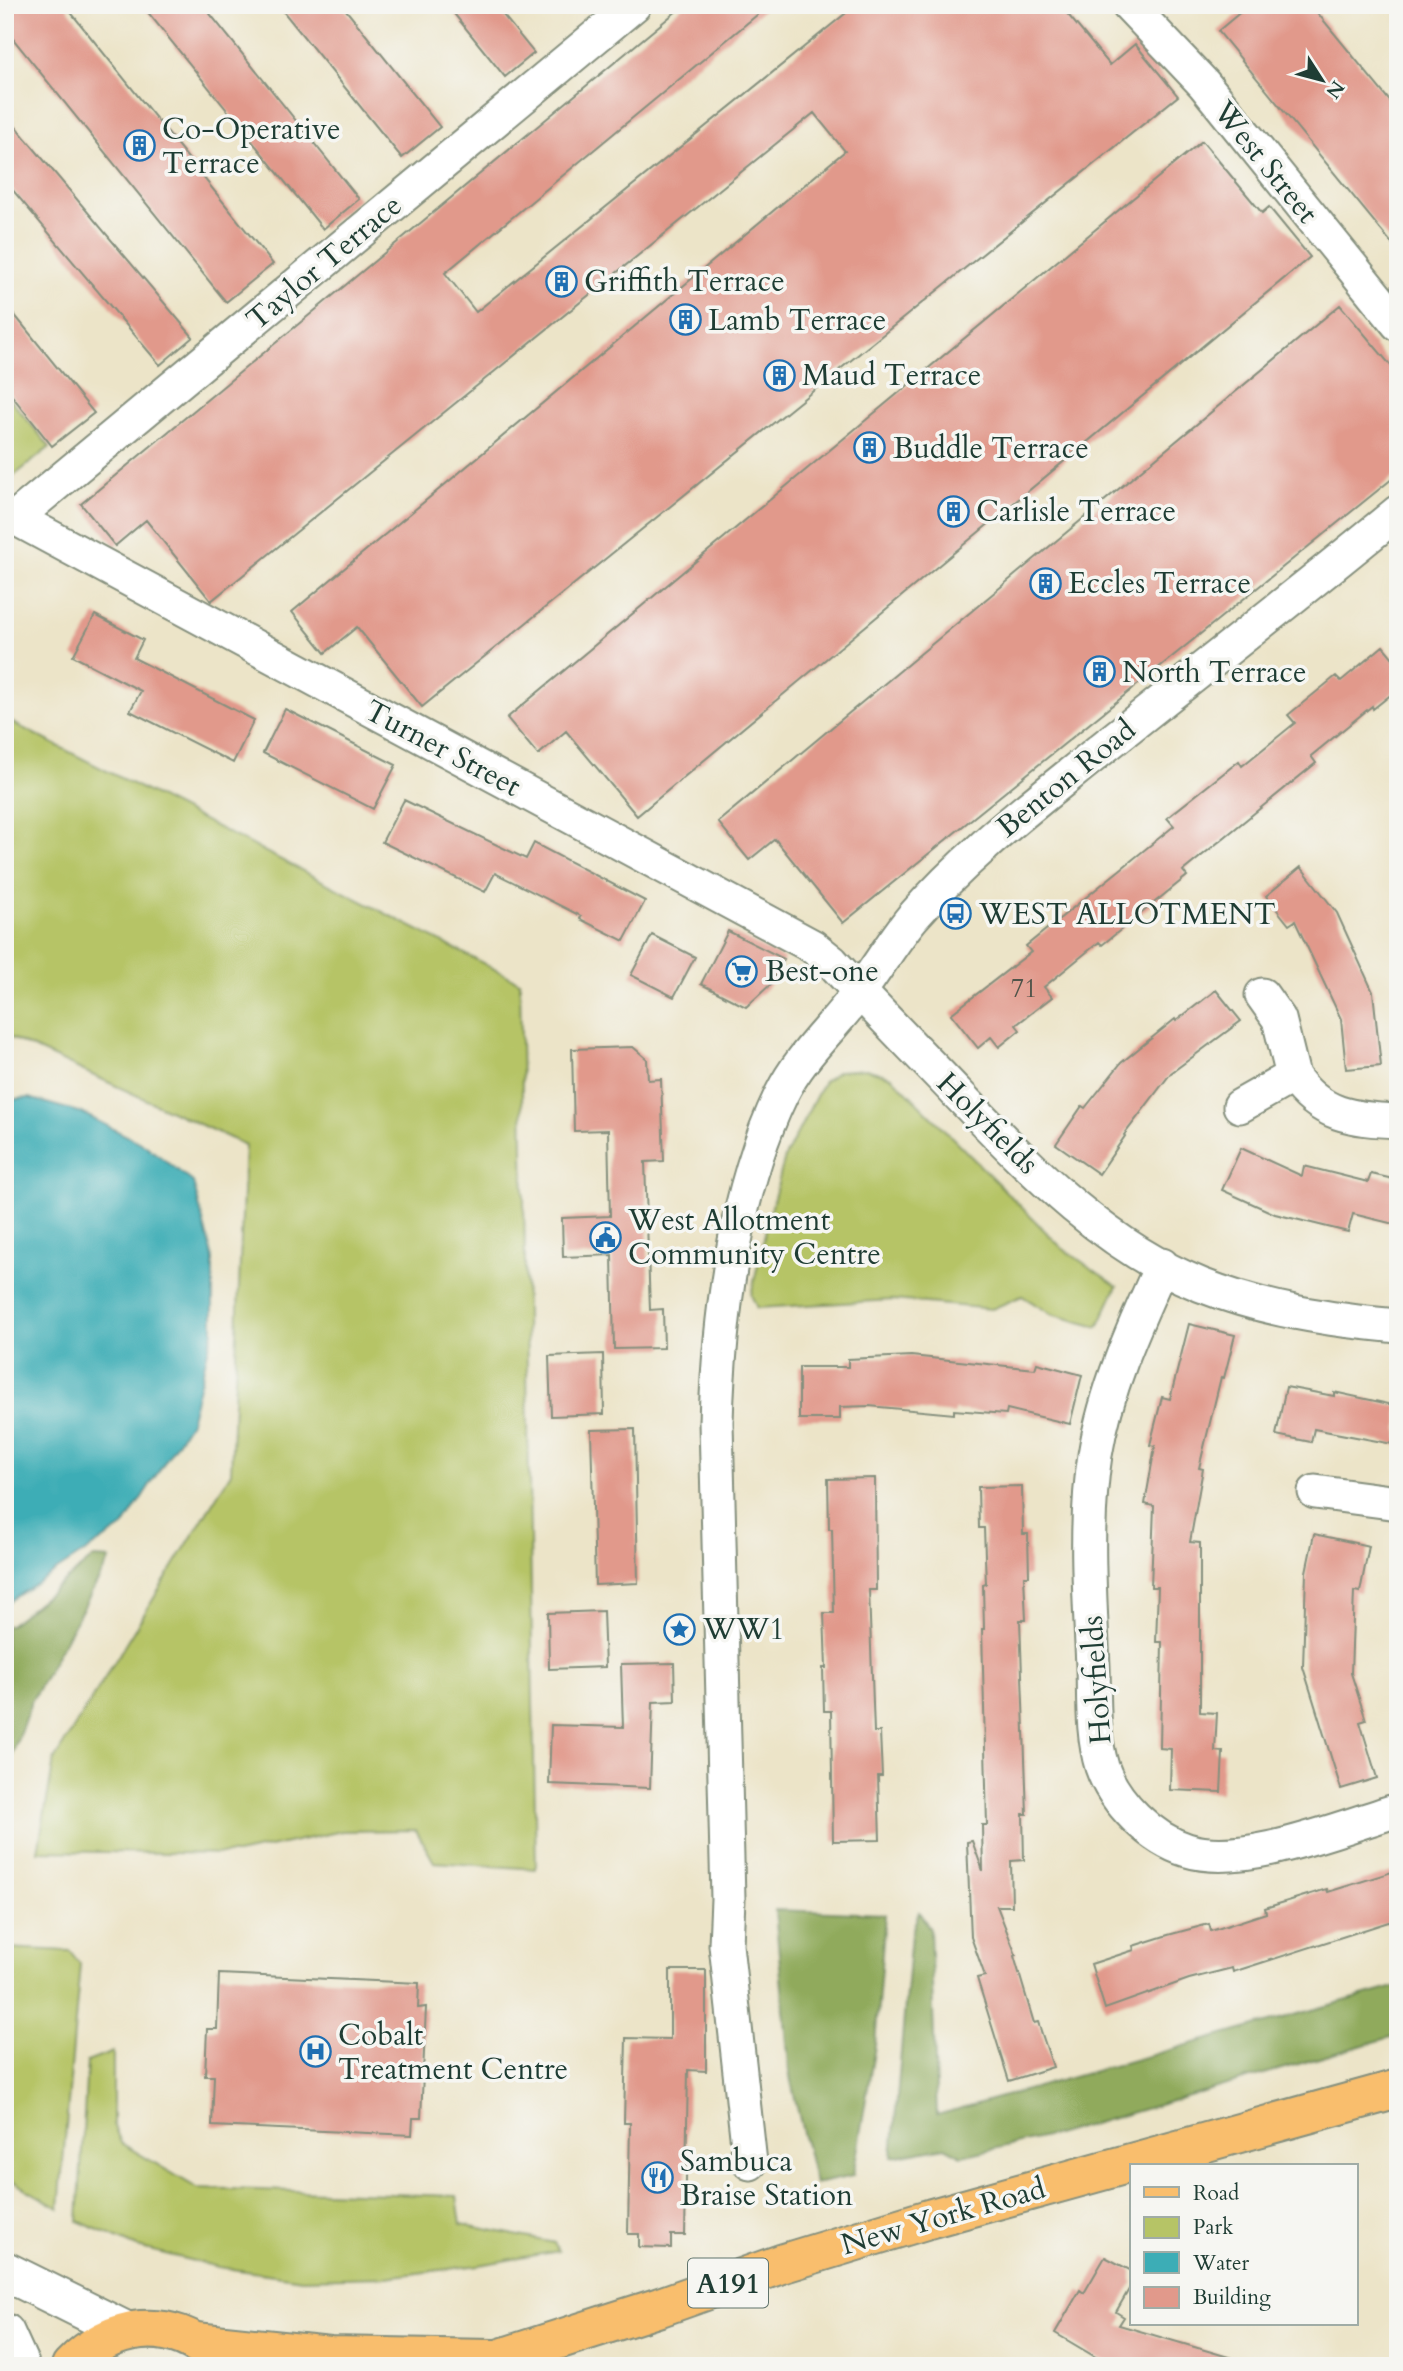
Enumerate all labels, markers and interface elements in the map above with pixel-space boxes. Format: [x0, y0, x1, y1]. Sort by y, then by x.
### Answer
north arrow [1288, 46, 1358, 116]
text: N [1319, 75, 1350, 104]
street label: West Street [1203, 92, 1328, 233]
place label: Co-Operative Terrace [162, 109, 341, 184]
building icon: Co-Operative Terrace [122, 129, 156, 163]
street label: Taylor Terrace [238, 185, 411, 340]
place label: Griffith Terrace [584, 261, 785, 302]
building icon: Griffith Terrace [544, 264, 578, 298]
place label: Lamb Terrace [708, 300, 886, 341]
building icon: Lamb Terrace [668, 303, 702, 337]
place label: Maud Terrace [802, 355, 982, 396]
building icon: Maud Terrace [762, 358, 796, 392]
place label: Buddle Terrace [893, 428, 1089, 469]
building icon: Buddle Terrace [853, 431, 887, 465]
place label: Carlisle Terrace [976, 491, 1176, 532]
building icon: Carlisle Terrace [936, 494, 970, 528]
place label: Eccles Terrace [1068, 563, 1251, 604]
building icon: Eccles Terrace [1028, 566, 1062, 600]
place label: North Terrace [1122, 652, 1307, 693]
building icon: North Terrace [1082, 655, 1116, 689]
street label: Turner Street [358, 690, 528, 807]
street label: Benton Road [988, 710, 1144, 847]
place label: WEST ALLOTMENT [978, 894, 1276, 935]
bus stop icon: WEST ALLOTMENT [939, 897, 973, 931]
place label: Best-one [765, 951, 879, 992]
supermarket icon: Best-one [725, 954, 759, 988]
house number: 71 [1011, 971, 1037, 1006]
street label: Holyfields [928, 1063, 1048, 1183]
place label: West Allotment Community Centre [627, 1200, 881, 1275]
public building icon: West Allotment Community Centre [588, 1220, 622, 1254]
place label: WW1 [702, 1609, 785, 1650]
place icon: WW1 [663, 1612, 697, 1646]
street label: Holyfields [1072, 1614, 1121, 1746]
place label: Cobalt Treatment Centre [338, 2015, 568, 2090]
hospital icon: Cobalt Treatment Centre [298, 2035, 332, 2069]
place label: Sambuca Braise Station [680, 2141, 853, 2216]
restaurant icon: Sambuca Braise Station [640, 2161, 674, 2195]
legend [1130, 2164, 1358, 2326]
street label: New York Road [836, 2168, 1050, 2265]
text: Road [1193, 2179, 1239, 2208]
text: Park [1193, 2213, 1234, 2242]
text: Water [1192, 2249, 1249, 2278]
road number: A191 [688, 2258, 768, 2308]
text: Building [1193, 2283, 1271, 2312]

